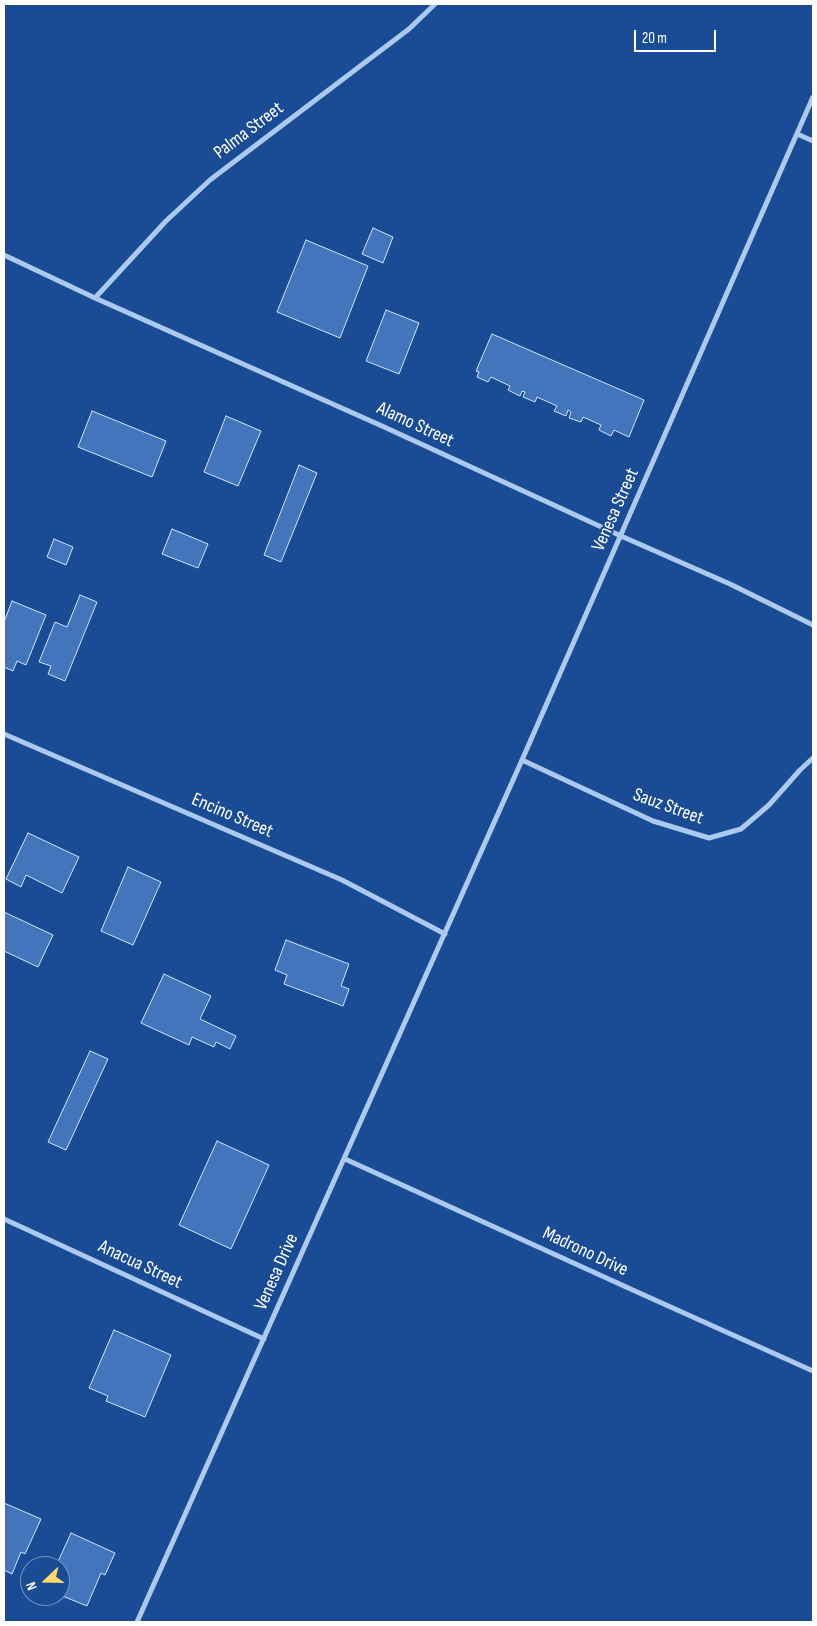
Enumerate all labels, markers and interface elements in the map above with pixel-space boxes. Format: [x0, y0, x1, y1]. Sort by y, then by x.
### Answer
scale bar [637, 20, 720, 52]
text: 20 m [642, 29, 667, 48]
street label: Palma Street [210, 97, 288, 165]
street label: Alamo Street [373, 397, 457, 453]
street label: Venesa Street [588, 465, 644, 555]
street label: Sauz Street [630, 784, 706, 830]
street label: Encino Street [188, 789, 276, 843]
street label: Madrono Drive [539, 1222, 631, 1282]
street label: Venesa Drive [250, 1230, 304, 1314]
street label: Anacua Street [94, 1236, 186, 1294]
north arrow [20, 1556, 70, 1606]
text: N [22, 1580, 41, 1593]

